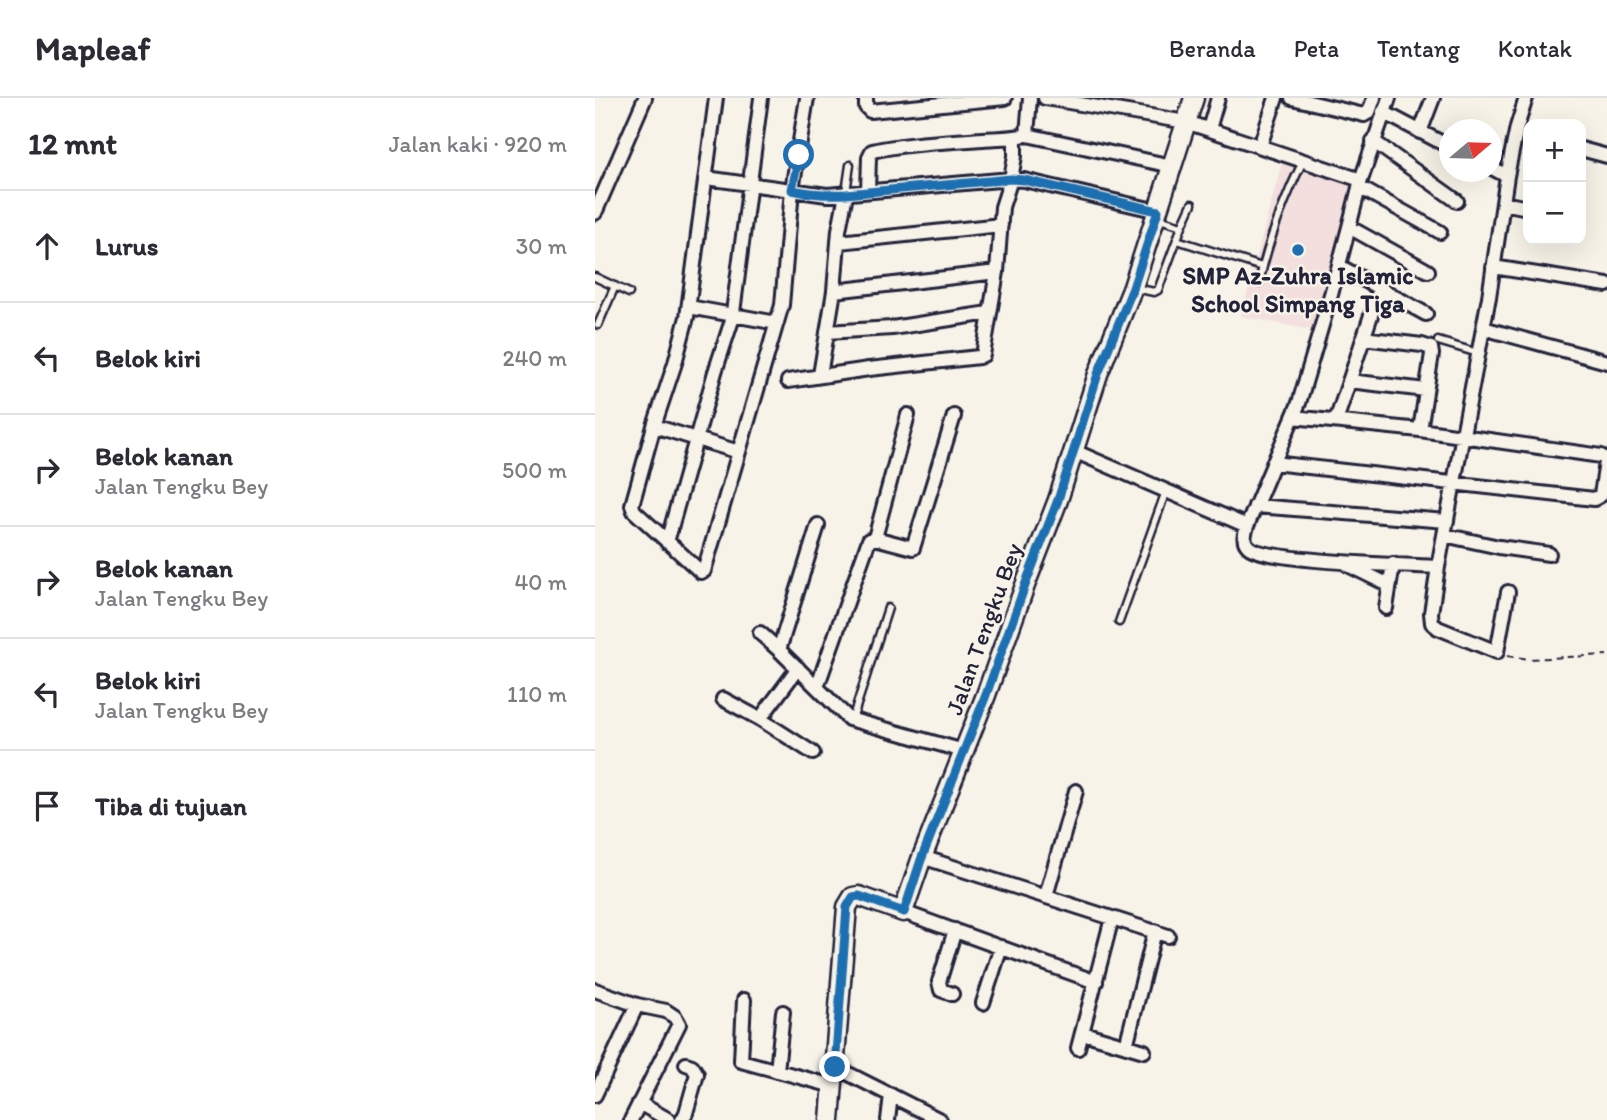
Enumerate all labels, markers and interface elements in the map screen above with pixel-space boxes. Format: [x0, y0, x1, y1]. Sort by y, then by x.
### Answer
text: Mapleaf [35, 29, 150, 68]
text: Beranda [1169, 34, 1256, 63]
text: Peta [1294, 34, 1339, 63]
text: Tentang [1377, 34, 1460, 63]
text: Kontak [1498, 34, 1572, 63]
north arrow [1439, 119, 1502, 182]
map controls [1523, 119, 1586, 245]
button: + [1523, 119, 1586, 182]
text: 12 mnt [28, 125, 117, 162]
text: Jalan kaki · 920 m [389, 130, 567, 158]
route start [783, 139, 814, 170]
button: − [1523, 182, 1586, 245]
icon: ahead [28, 227, 66, 265]
text: Lurus [95, 230, 158, 262]
text: 30 m [516, 232, 567, 260]
marker: SMP Az-Zuhra Islamic School Simpang Tiga [1290, 242, 1306, 258]
place label: SMP Az-Zuhra Islamic School Simpang Tiga [1183, 261, 1413, 319]
icon: left [28, 339, 66, 377]
text: Belok kiri [95, 342, 201, 374]
text: 240 m [502, 344, 567, 372]
text: Belok kanan [95, 440, 233, 472]
icon: right [28, 451, 66, 489]
text: 500 m [502, 456, 567, 484]
text: Jalan Tengku Bey [95, 472, 268, 500]
street label: Jalan Tengku Bey [939, 538, 1028, 719]
text: Belok kanan [95, 552, 233, 584]
icon: right [28, 563, 66, 601]
text: 40 m [514, 568, 567, 596]
text: Jalan Tengku Bey [95, 584, 268, 612]
text: Belok kiri [95, 664, 201, 696]
icon: left [28, 675, 66, 713]
text: 110 m [507, 680, 567, 708]
text: Jalan Tengku Bey [95, 696, 268, 724]
icon: arrive [28, 787, 66, 825]
text: Tiba di tujuan [95, 790, 247, 822]
route end [819, 1051, 850, 1082]

